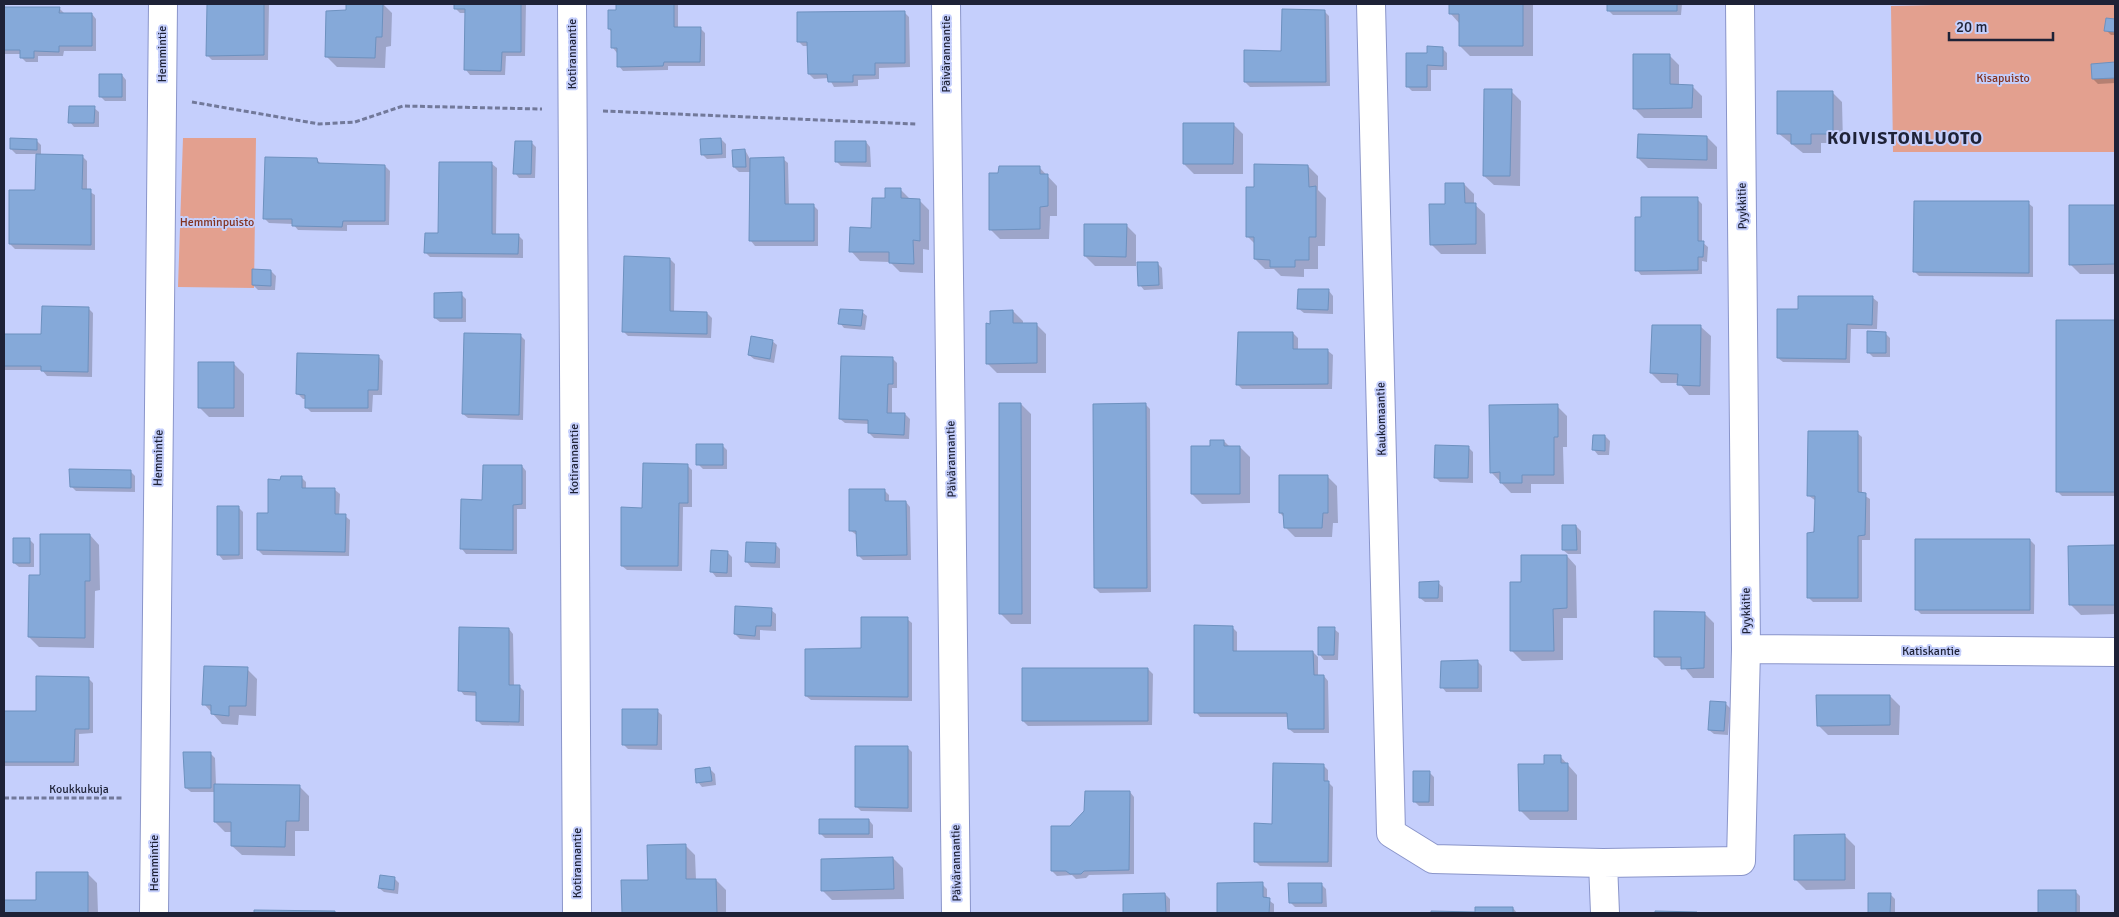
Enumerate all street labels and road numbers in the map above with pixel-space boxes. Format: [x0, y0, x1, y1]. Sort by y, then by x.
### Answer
street label: Päivärannantie [939, 16, 954, 93]
street label: Kotirannantie [565, 19, 580, 89]
street label: Hemmintie [155, 26, 170, 82]
street label: Pyykkitie [1735, 182, 1750, 230]
street label: Kaukomaantie [1373, 382, 1390, 456]
street label: Päivärannantie [943, 420, 960, 498]
street label: Kotirannantie [567, 424, 582, 494]
street label: Hemmintie [151, 430, 166, 486]
street label: Pyykkitie [1739, 587, 1754, 635]
street label: Katiskantie [1902, 644, 1960, 659]
street label: Koukkukuja [49, 782, 109, 797]
street label: Päivärannantie [948, 824, 965, 902]
street label: Kotirannantie [570, 828, 585, 898]
street label: Hemmintie [147, 835, 162, 891]

